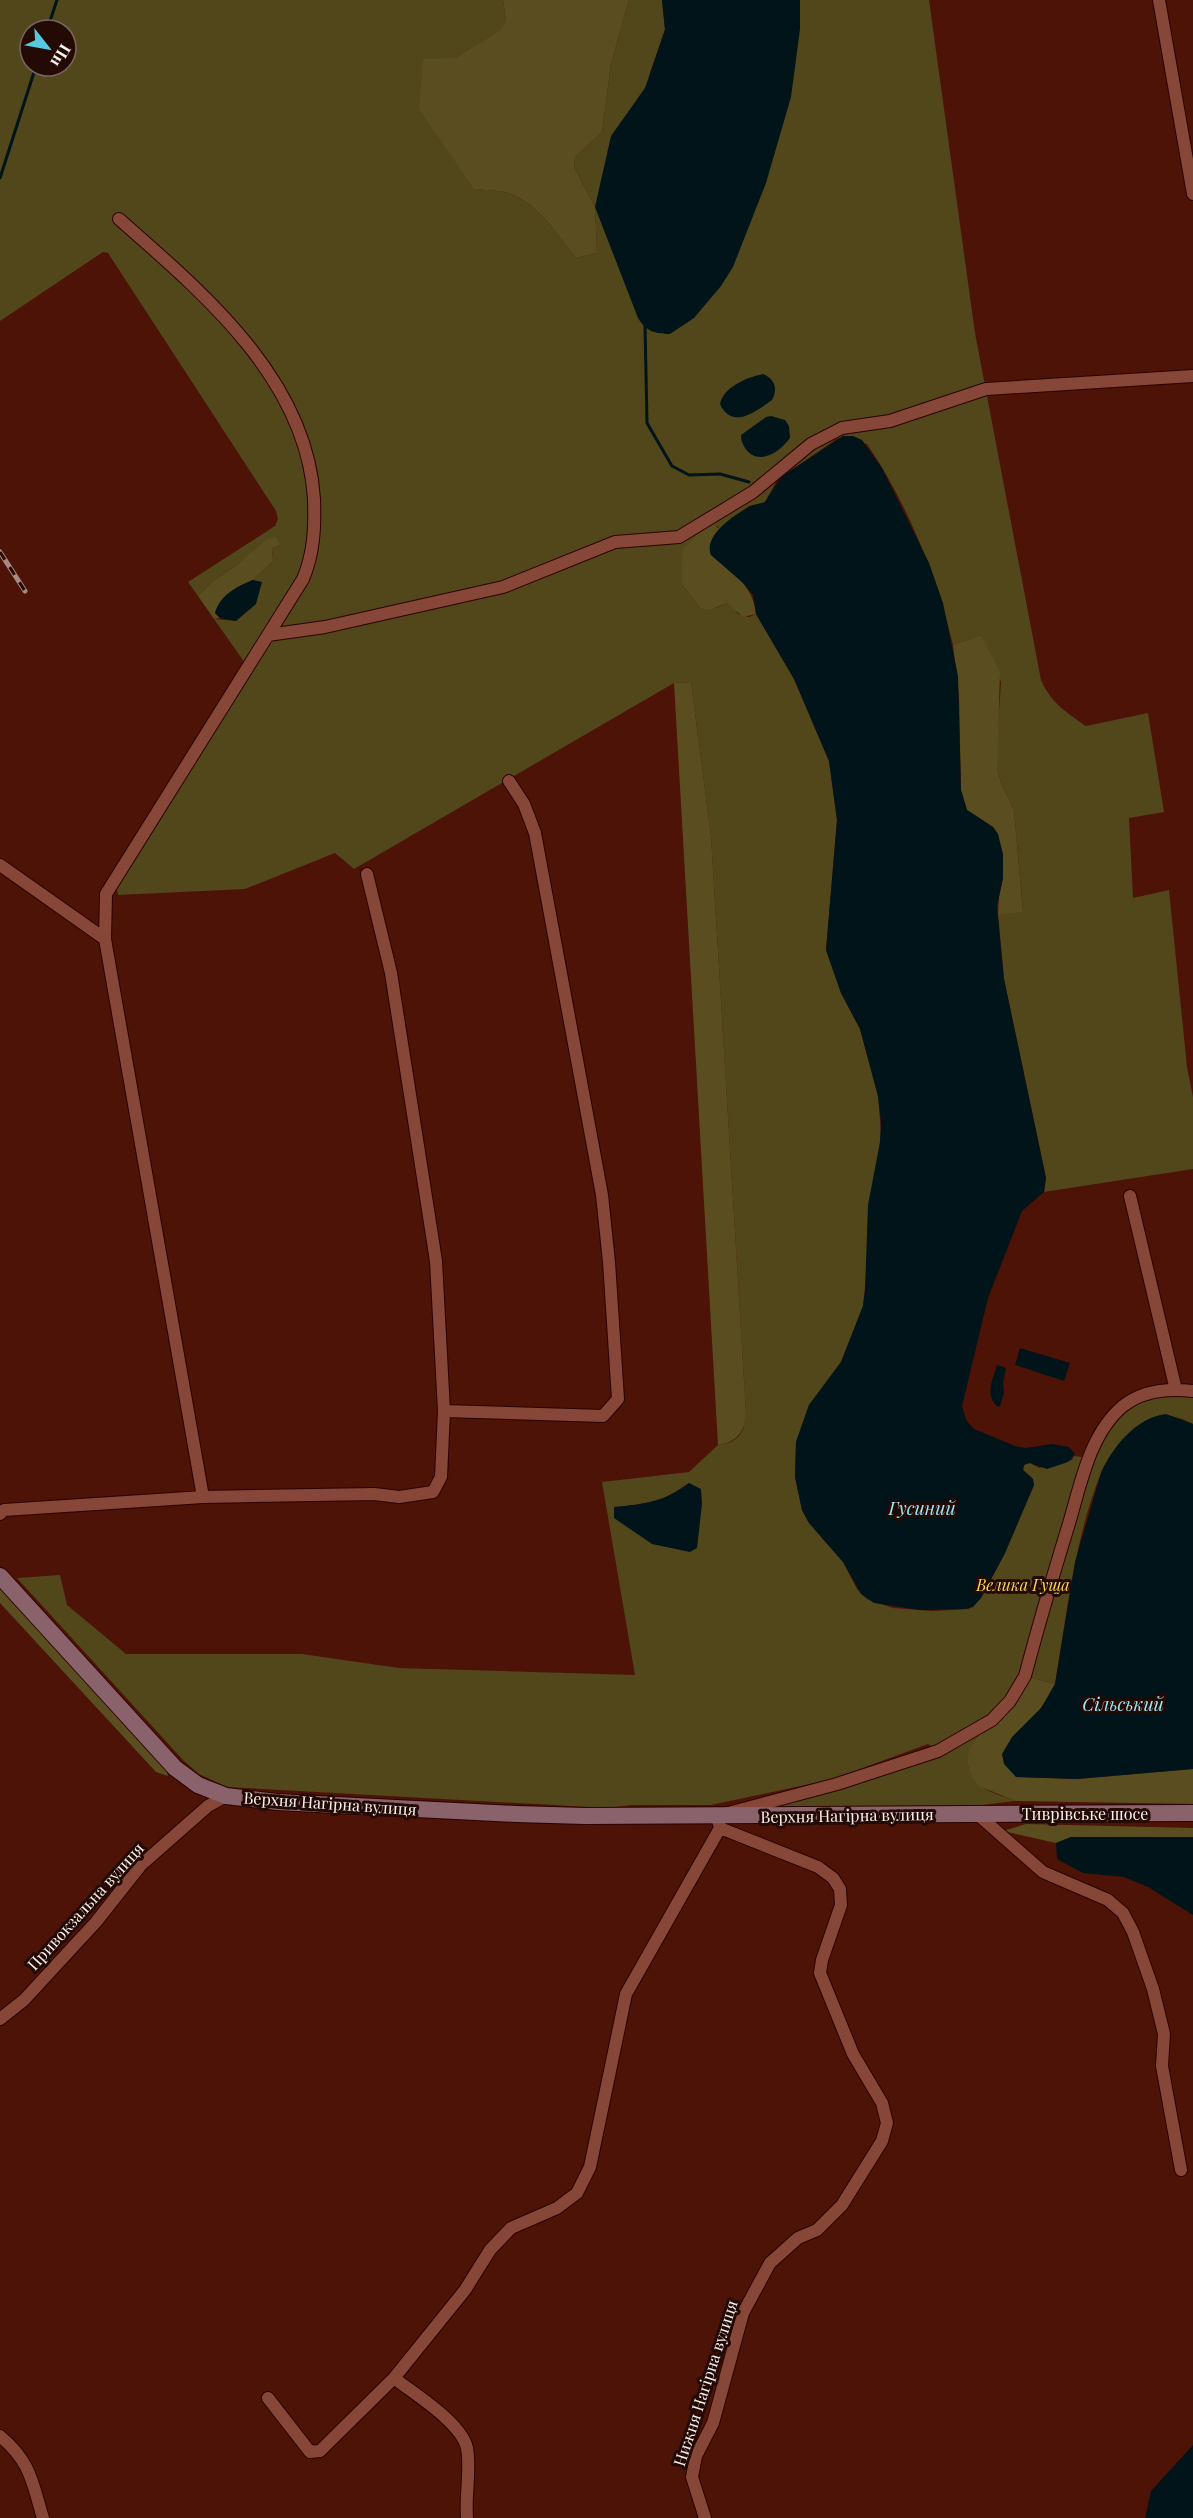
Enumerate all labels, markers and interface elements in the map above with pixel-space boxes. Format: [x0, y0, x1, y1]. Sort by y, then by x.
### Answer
north arrow [18, 18, 78, 78]
text: Пн [46, 41, 76, 71]
water label: Гусиний [887, 1496, 956, 1520]
park label: Велика Гуща [975, 1574, 1070, 1595]
water label: Сільський [1082, 1692, 1165, 1716]
street label: Верхня Нагірна вулиця [243, 1786, 418, 1820]
street label: Верхня Нагірна вулиця [760, 1803, 934, 1827]
street label: Тиврівське шосе [1022, 1803, 1148, 1824]
street label: Привокзальна вулиця [22, 1837, 148, 1974]
street label: Нижня Нагірна вулиця [668, 2297, 742, 2469]

